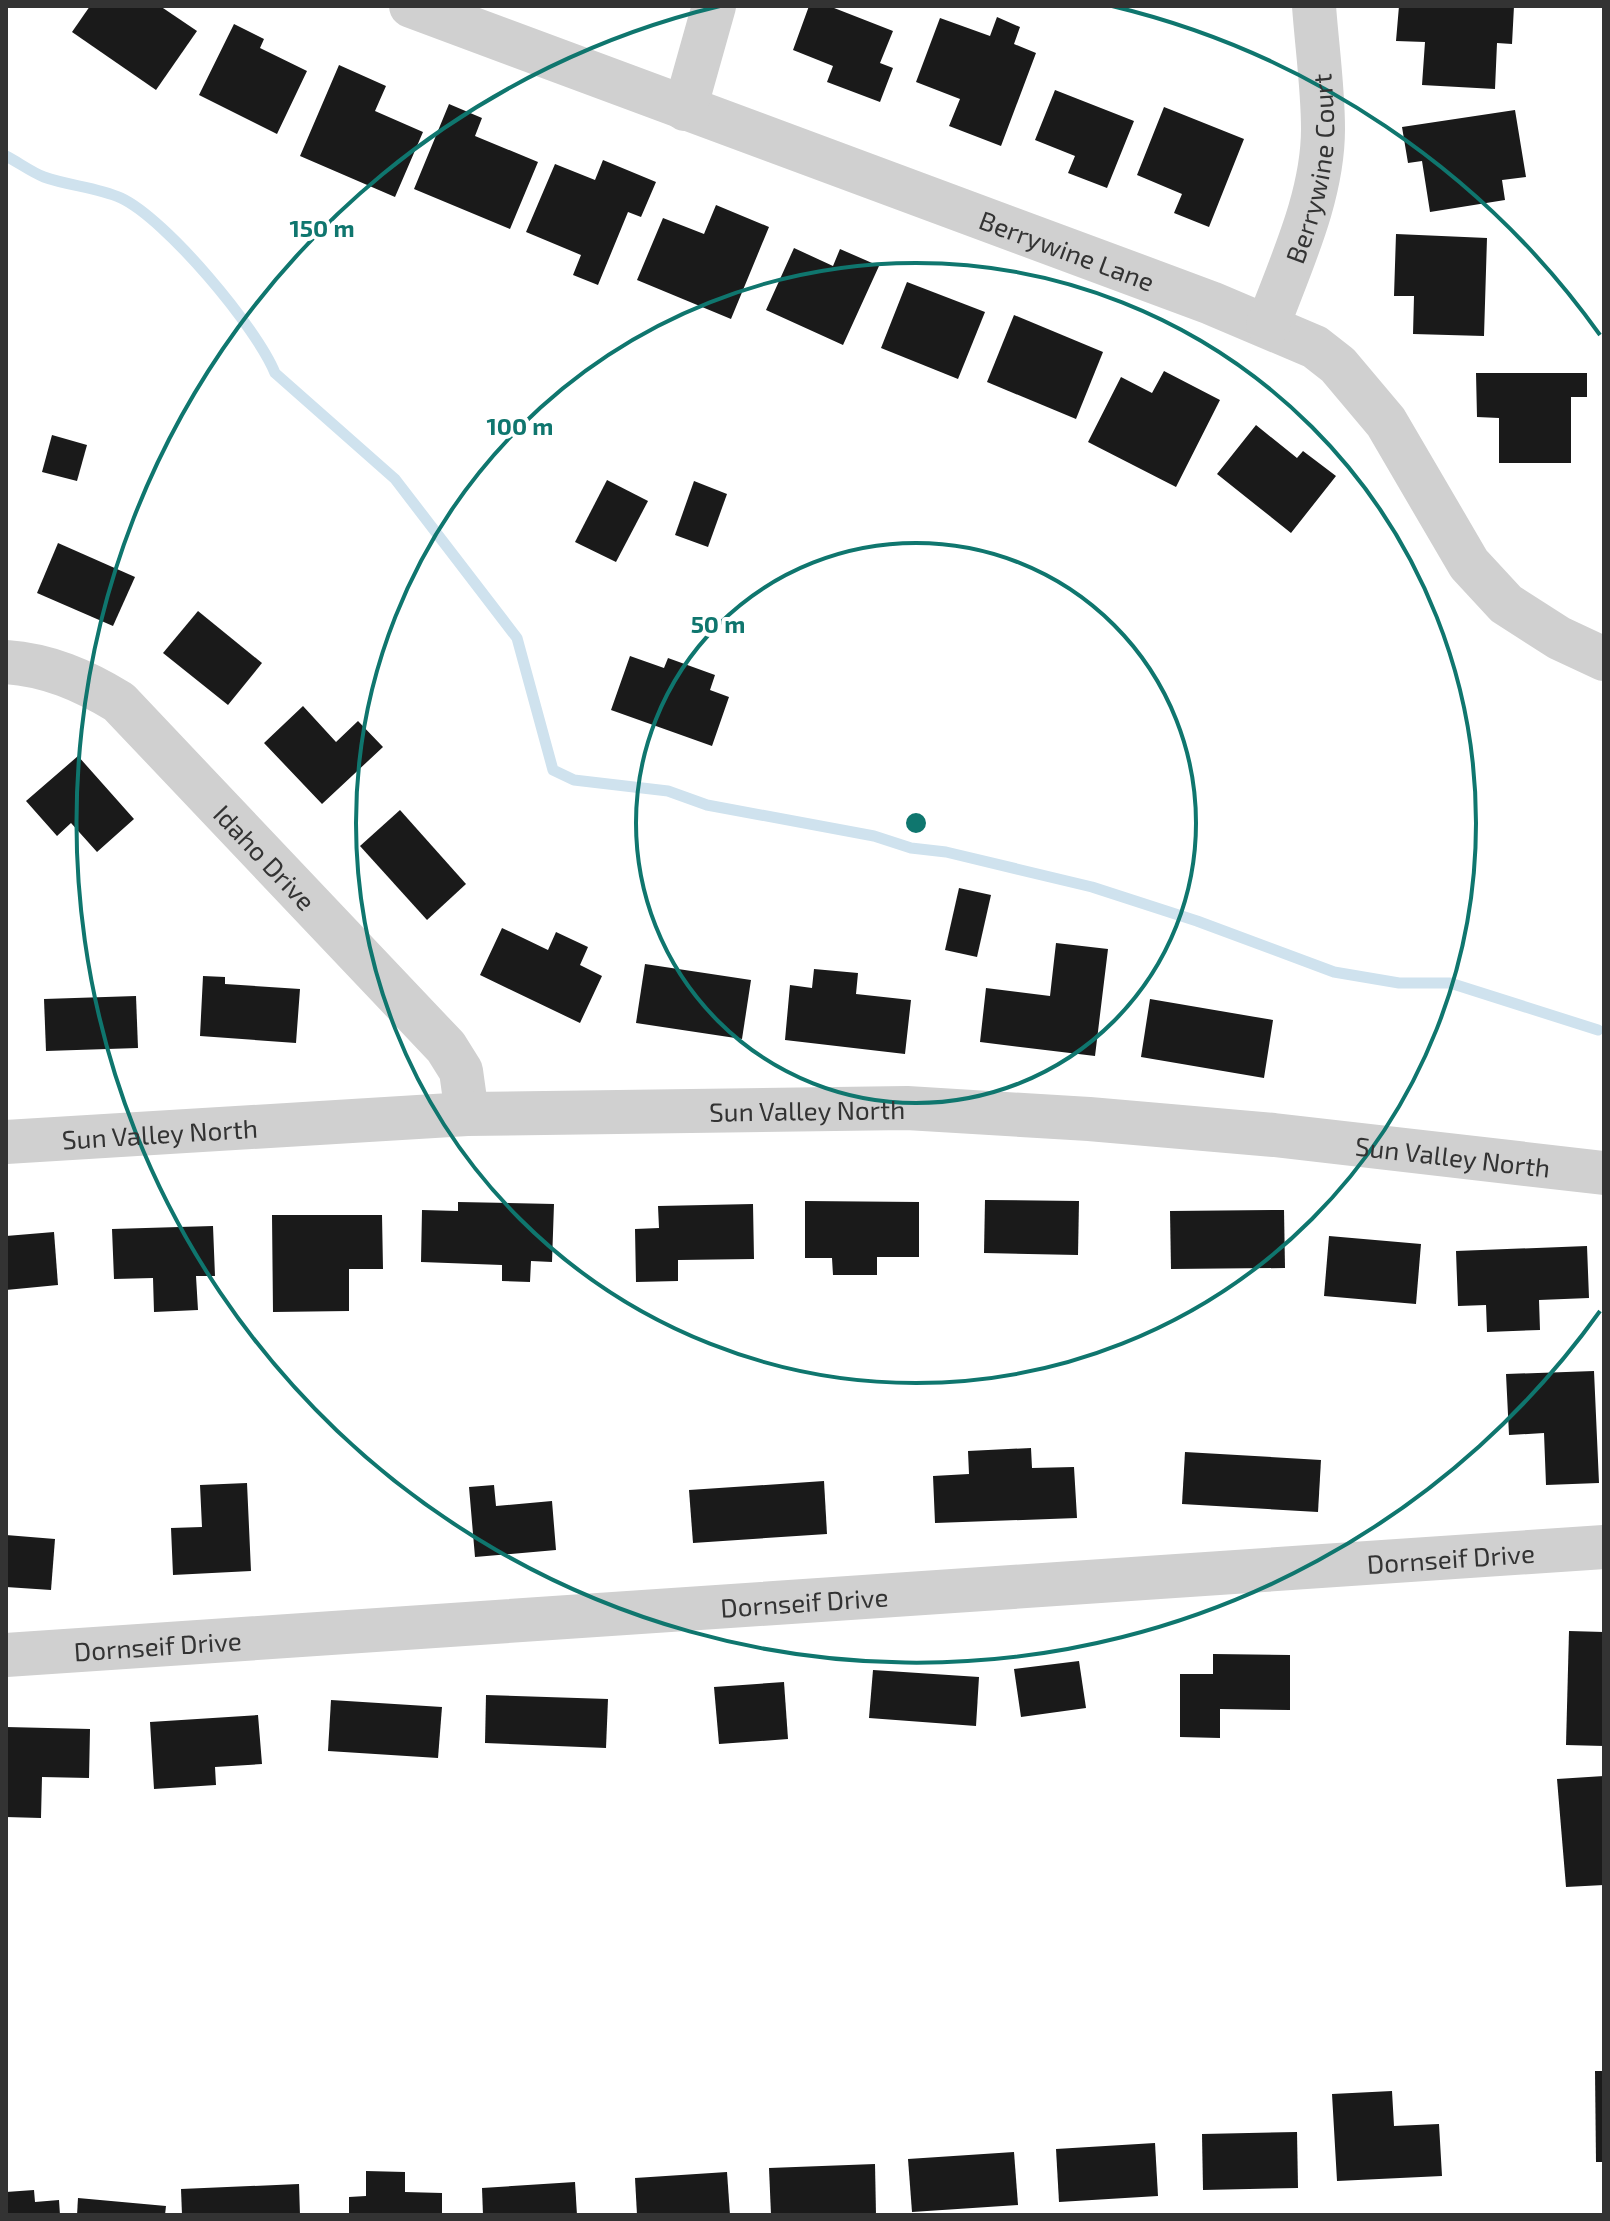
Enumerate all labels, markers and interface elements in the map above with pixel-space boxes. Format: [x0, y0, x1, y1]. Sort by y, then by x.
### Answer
street label: Berrywine Court [1278, 72, 1339, 267]
street label: Berrywine Lane [975, 203, 1159, 296]
text: 150 m [289, 213, 355, 242]
text: 100 m [487, 411, 553, 440]
text: 50 m [691, 609, 745, 638]
street label: Idaho Drive [208, 797, 323, 916]
centre of rings [902, 809, 930, 837]
street label: Sun Valley North [709, 1093, 905, 1126]
street label: Sun Valley North [61, 1111, 258, 1154]
street label: Sun Valley North [1354, 1129, 1552, 1182]
street label: Dornseif Drive [1366, 1536, 1536, 1578]
street label: Dornseif Drive [719, 1580, 889, 1622]
street label: Dornseif Drive [73, 1624, 243, 1666]

